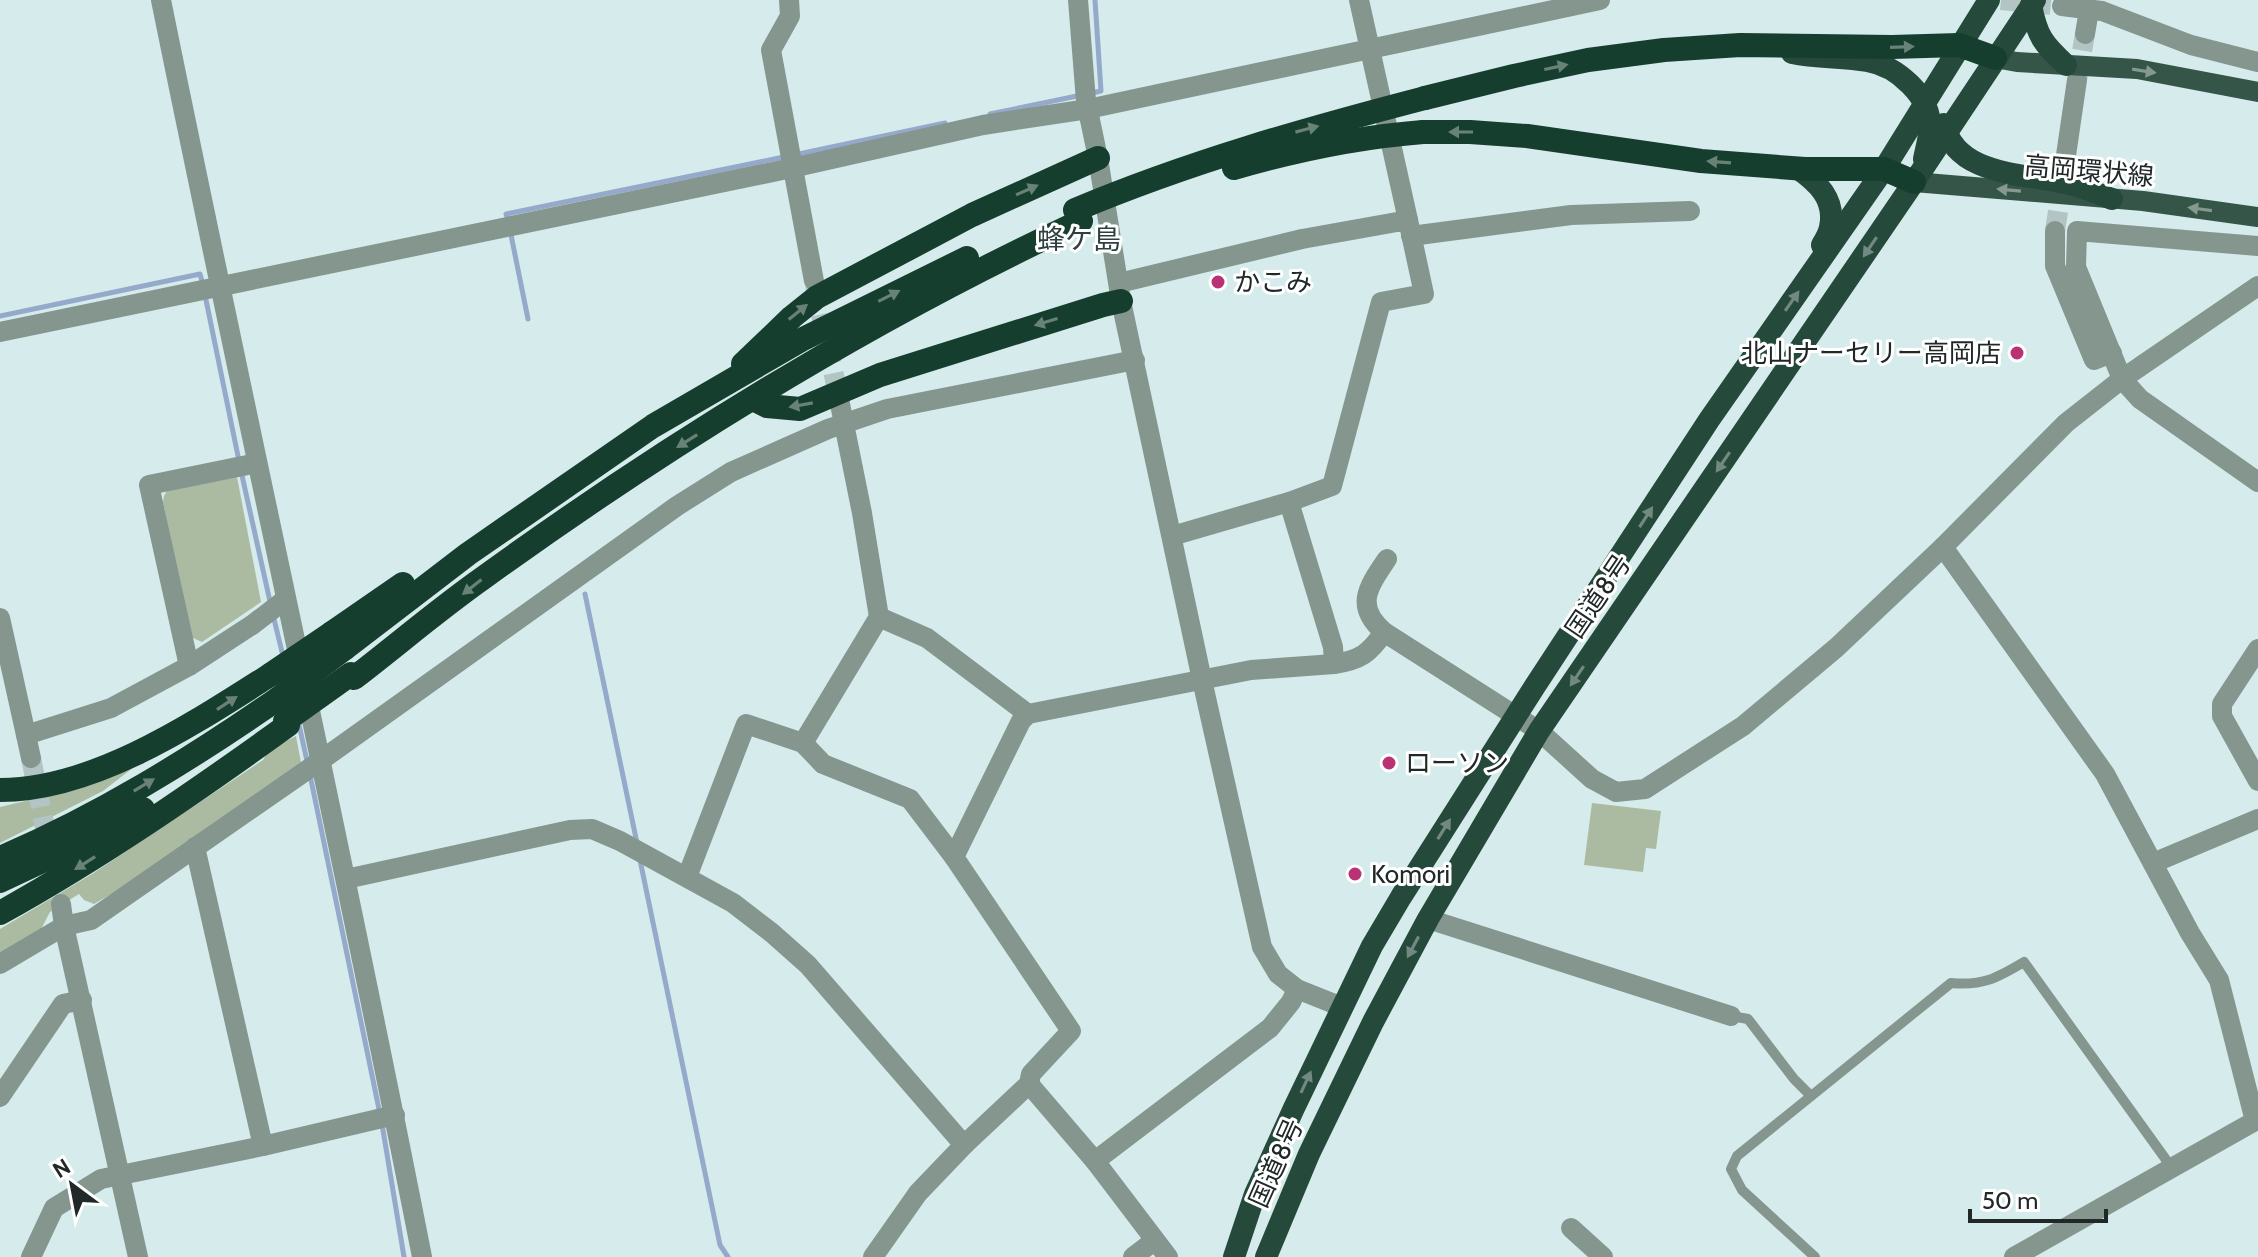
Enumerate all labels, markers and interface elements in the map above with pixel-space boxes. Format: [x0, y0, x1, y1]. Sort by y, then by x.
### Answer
one-way arrow [1890, 40, 1915, 53]
one-way arrow [1544, 60, 1569, 73]
one-way arrow [2132, 65, 2157, 78]
one-way arrow [1295, 123, 1320, 135]
one-way arrow [1448, 126, 1473, 138]
street label: 高岡環状線 [2023, 149, 2155, 193]
one-way arrow [1706, 156, 1731, 169]
one-way arrow [1996, 183, 2021, 196]
one-way arrow [1016, 184, 1039, 197]
one-way arrow [2188, 202, 2213, 215]
district label: 蜂ケ島 [1037, 222, 1121, 256]
one-way arrow [1863, 236, 1878, 257]
place label: かこみ [1234, 266, 1312, 298]
marker: かこみ [1209, 273, 1227, 291]
one-way arrow [877, 289, 900, 302]
one-way arrow [1784, 291, 1799, 312]
one-way arrow [788, 304, 808, 321]
one-way arrow [1034, 317, 1058, 329]
place label: 北山ナーセリー高岡店 [1741, 337, 2001, 369]
marker: 北山ナーセリー高岡店 [2008, 344, 2026, 362]
one-way arrow [788, 400, 813, 412]
one-way arrow [676, 433, 698, 447]
one-way arrow [1716, 451, 1731, 472]
one-way arrow [1638, 506, 1653, 527]
street label: 国道8号 [1559, 548, 1637, 644]
one-way arrow [462, 578, 482, 594]
one-way arrow [1570, 666, 1585, 687]
one-way arrow [216, 696, 238, 710]
place label: ローソン [1405, 747, 1509, 779]
marker: ローソン [1380, 754, 1398, 772]
one-way arrow [133, 778, 155, 792]
one-way arrow [1437, 819, 1452, 840]
one-way arrow [74, 856, 96, 870]
place label: Komori [1371, 858, 1450, 890]
marker: Komori [1346, 865, 1364, 883]
one-way arrow [1407, 935, 1420, 958]
one-way arrow [1299, 1070, 1313, 1093]
street label: 国道8号 [1242, 1114, 1310, 1212]
north arrow [32, 1145, 112, 1225]
text: N [48, 1153, 75, 1184]
scale bar [1970, 1173, 2106, 1223]
text: 50 m [1982, 1186, 2038, 1215]

